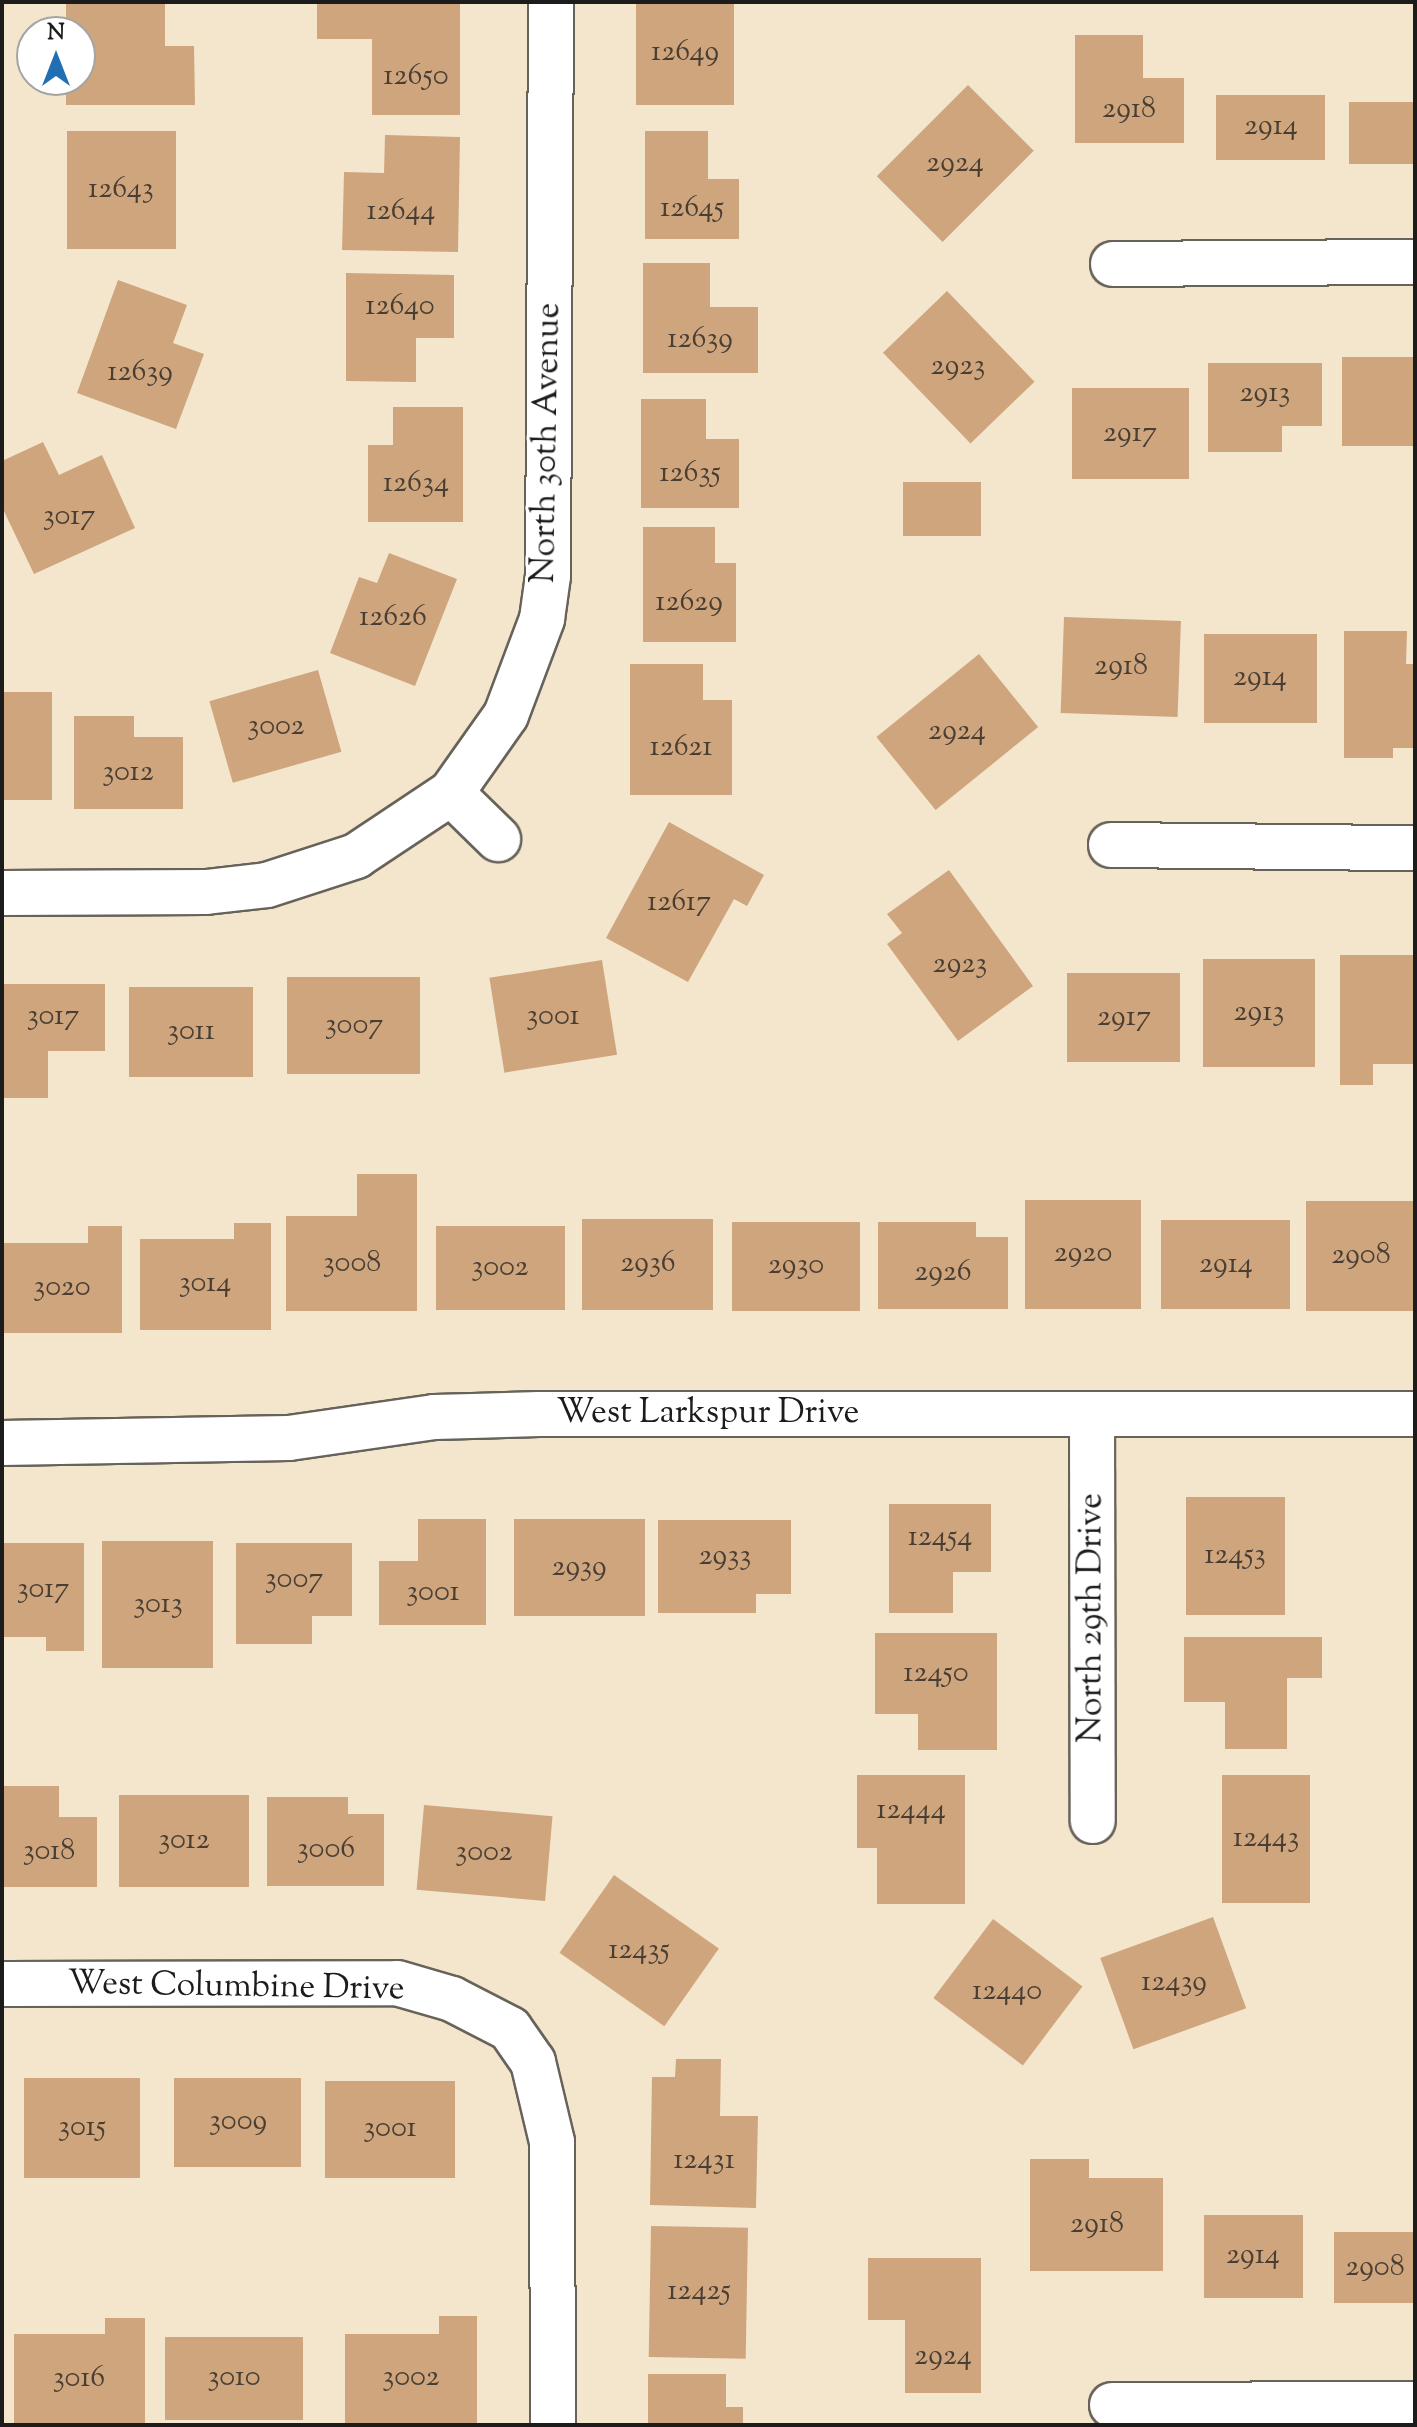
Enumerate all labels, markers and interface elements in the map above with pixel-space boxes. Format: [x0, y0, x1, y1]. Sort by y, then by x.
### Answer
north arrow [16, 16, 96, 96]
text: N [47, 18, 65, 50]
house number: 12649 [651, 35, 719, 71]
house number: 12650 [383, 59, 449, 95]
house number: 2918 [1102, 92, 1156, 128]
house number: 2914 [1244, 109, 1298, 145]
house number: 2924 [926, 146, 984, 182]
house number: 12643 [88, 172, 154, 208]
house number: 12645 [660, 191, 724, 227]
house number: 12644 [367, 194, 435, 230]
house number: 12640 [365, 289, 435, 325]
street label: North 30th Avenue [524, 302, 570, 584]
house number: 12639 [667, 322, 733, 358]
house number: 2923 [931, 349, 985, 385]
house number: 12639 [107, 355, 173, 391]
house number: 2913 [1240, 376, 1290, 412]
house number: 2917 [1103, 416, 1157, 452]
house number: 12635 [659, 456, 721, 492]
house number: 12634 [383, 466, 449, 502]
house number: 3017 [43, 499, 95, 535]
house number: 12629 [655, 585, 723, 621]
house number: 12626 [359, 600, 427, 636]
house number: 2918 [1094, 649, 1148, 685]
house number: 2914 [1233, 660, 1287, 696]
house number: 3002 [247, 709, 305, 745]
house number: 2924 [928, 714, 986, 750]
house number: 12621 [649, 730, 713, 766]
house number: 3012 [102, 755, 154, 791]
house number: 12617 [647, 885, 711, 921]
house number: 2923 [933, 947, 987, 983]
house number: 2913 [1234, 995, 1284, 1031]
house number: 3017 [27, 999, 79, 1035]
house number: 3001 [526, 999, 580, 1035]
house number: 2917 [1097, 1000, 1151, 1036]
house number: 3007 [325, 1008, 383, 1044]
house number: 3011 [167, 1014, 215, 1050]
house number: 2920 [1054, 1236, 1112, 1272]
house number: 2908 [1331, 1238, 1391, 1274]
house number: 3008 [323, 1246, 381, 1282]
house number: 2936 [620, 1246, 676, 1282]
house number: 2914 [1199, 1247, 1253, 1283]
house number: 2930 [768, 1248, 824, 1284]
house number: 3002 [471, 1250, 529, 1286]
house number: 2926 [914, 1255, 972, 1291]
house number: 3014 [179, 1266, 231, 1302]
house number: 3020 [33, 1270, 91, 1306]
street label: West Larkspur Drive [557, 1394, 859, 1434]
street label: North 29th Drive [1072, 1493, 1112, 1743]
house number: 12454 [908, 1520, 972, 1556]
house number: 12453 [1204, 1538, 1266, 1574]
house number: 2933 [699, 1539, 751, 1575]
house number: 2939 [551, 1550, 607, 1586]
house number: 3007 [265, 1562, 323, 1598]
house number: 3017 [17, 1572, 69, 1608]
house number: 3001 [406, 1575, 460, 1611]
house number: 3013 [133, 1587, 183, 1623]
house number: 12450 [903, 1656, 969, 1692]
house number: 12444 [876, 1793, 946, 1829]
house number: 12443 [1233, 1821, 1299, 1857]
house number: 3012 [158, 1823, 210, 1859]
house number: 3006 [297, 1832, 355, 1868]
house number: 3018 [23, 1834, 75, 1870]
house number: 3002 [455, 1835, 513, 1871]
house number: 12435 [608, 1933, 670, 1969]
street label: West Columbine Drive [67, 1964, 405, 2010]
house number: 12439 [1141, 1965, 1207, 2001]
house number: 12440 [972, 1974, 1042, 2010]
house number: 3009 [209, 2104, 267, 2140]
house number: 3015 [58, 2110, 106, 2146]
house number: 3001 [363, 2111, 417, 2147]
house number: 12431 [673, 2143, 735, 2179]
house number: 2918 [1070, 2207, 1124, 2243]
house number: 2914 [1226, 2238, 1280, 2274]
house number: 2908 [1345, 2250, 1405, 2286]
house number: 12425 [667, 2274, 731, 2310]
house number: 2924 [914, 2339, 972, 2375]
house number: 3010 [207, 2360, 261, 2396]
house number: 3002 [382, 2360, 440, 2396]
house number: 3016 [53, 2361, 105, 2397]

